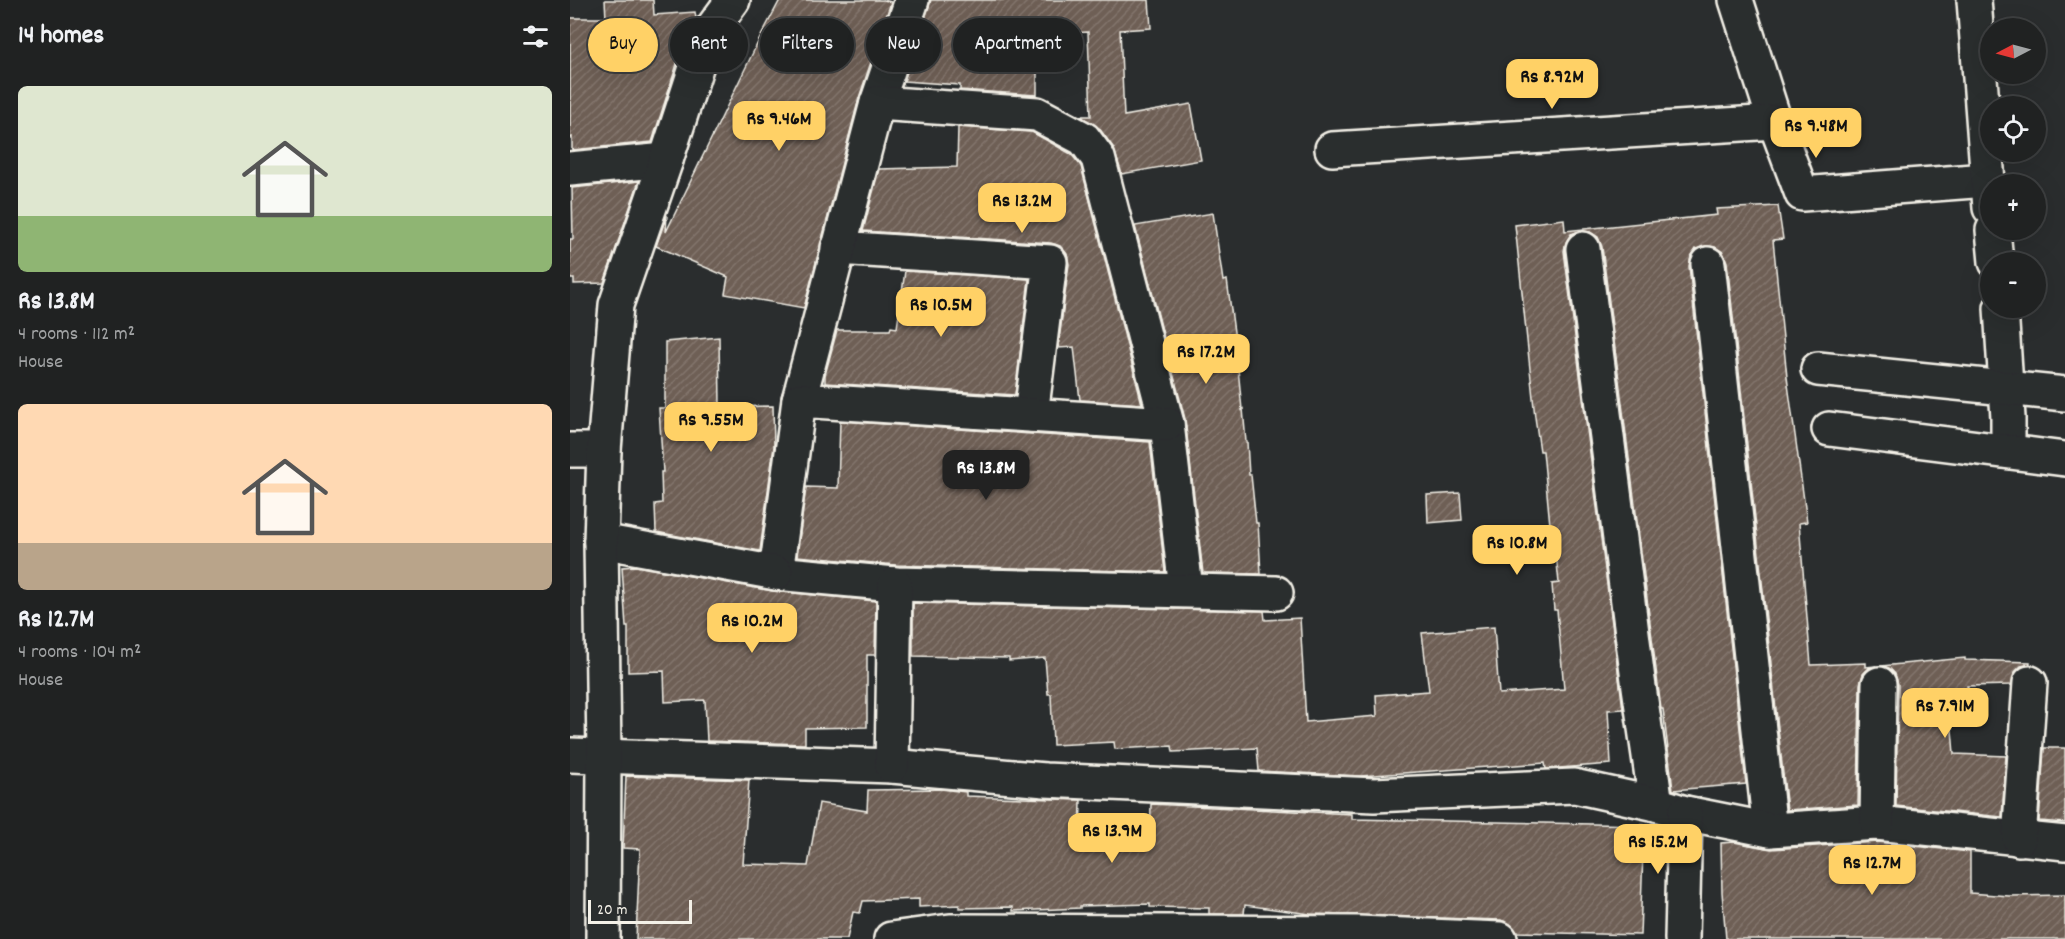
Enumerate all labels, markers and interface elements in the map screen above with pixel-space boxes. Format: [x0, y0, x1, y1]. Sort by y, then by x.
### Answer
text: 14 homes [18, 18, 104, 55]
chip: Buy [588, 18, 658, 72]
chip: Rent [670, 18, 748, 72]
chip: Filters [760, 18, 854, 72]
chip: New [866, 18, 941, 72]
chip: Apartment [953, 18, 1083, 72]
north arrow [1980, 18, 2046, 84]
map controls [1980, 18, 2046, 318]
icon: filters [519, 20, 552, 53]
pin: Rs 8.92M [1490, 59, 1614, 110]
text: Rs 8.92M [1520, 64, 1584, 92]
button: locate [1980, 96, 2046, 162]
pin: Rs 9.46M [717, 101, 841, 152]
text: Rs 9.46M [746, 106, 812, 134]
pin: Rs 9.48M [1754, 108, 1878, 159]
text: Rs 9.48M [1784, 113, 1848, 141]
icon: home [231, 125, 339, 233]
button: + [1980, 174, 2046, 240]
pin: Rs 13.2M [960, 183, 1084, 234]
text: Rs 13.2M [992, 188, 1052, 216]
button: − [1980, 252, 2046, 318]
text: Rs 13.8M [18, 284, 95, 321]
pin: Rs 10.5M [879, 287, 1003, 338]
text: Rs 10.5M [910, 292, 972, 320]
text: 4 rooms · 112 m² [18, 321, 135, 349]
pin: Rs 17.2M [1144, 334, 1268, 385]
text: Rs 17.2M [1177, 339, 1235, 367]
text: House [18, 349, 63, 377]
pin: Rs 9.55M [649, 402, 773, 453]
text: Rs 9.55M [678, 407, 744, 435]
icon: home [231, 443, 339, 551]
pin: Rs 13.8M [924, 450, 1048, 501]
text: Rs 13.8M [956, 455, 1016, 483]
pin: Rs 10.8M [1455, 525, 1579, 576]
text: Rs 10.8M [1486, 530, 1548, 558]
text: Rs 12.7M [18, 602, 94, 639]
pin: Rs 10.2M [690, 603, 814, 654]
text: Rs 10.2M [721, 608, 783, 636]
text: 4 rooms · 104 m² [18, 639, 141, 667]
text: House [18, 667, 63, 695]
pin: Rs 7.91M [1883, 688, 2007, 739]
text: Rs 7.91M [1916, 693, 1974, 721]
pin: Rs 13.9M [1050, 813, 1174, 864]
text: Rs 13.9M [1082, 818, 1142, 846]
pin: Rs 15.2M [1596, 824, 1720, 875]
text: Rs 15.2M [1628, 829, 1688, 857]
pin: Rs 12.7M [1810, 845, 1934, 896]
text: Rs 12.7M [1843, 850, 1901, 878]
scale bar [588, 897, 692, 924]
text: 20 m [597, 899, 627, 922]

